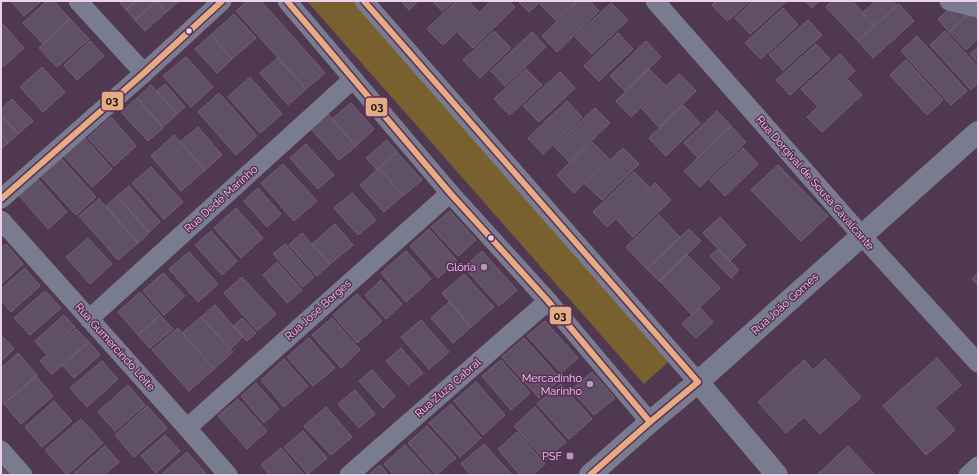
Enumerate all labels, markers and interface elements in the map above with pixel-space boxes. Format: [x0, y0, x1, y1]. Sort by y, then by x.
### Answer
unlabelled marker [184, 26, 194, 36]
line badge: 03 [101, 91, 124, 111]
text: 03 [106, 95, 118, 108]
line badge: 03 [365, 97, 388, 117]
text: 03 [371, 101, 383, 114]
street label: Rua Dorgival de Sousa Cavalcante [753, 113, 877, 253]
street label: Rua Dedé Marinho [182, 162, 261, 235]
unlabelled marker [486, 233, 496, 243]
place label: Glória [446, 261, 476, 274]
marker: Glória [479, 262, 489, 272]
street label: Rua João Gomes [749, 271, 821, 337]
street label: Rua José Borges [282, 277, 354, 343]
street label: Rua Gumercindo Leite [72, 301, 158, 394]
line badge: 03 [549, 306, 572, 325]
text: 03 [554, 310, 566, 323]
street label: Rua Zuza Cabral [412, 356, 484, 420]
place label: Mercadinho Marinho [522, 372, 582, 398]
marker: Mercadinho Marinho [585, 379, 595, 389]
place label: PSF [542, 450, 563, 463]
marker: PSF [565, 451, 575, 461]

